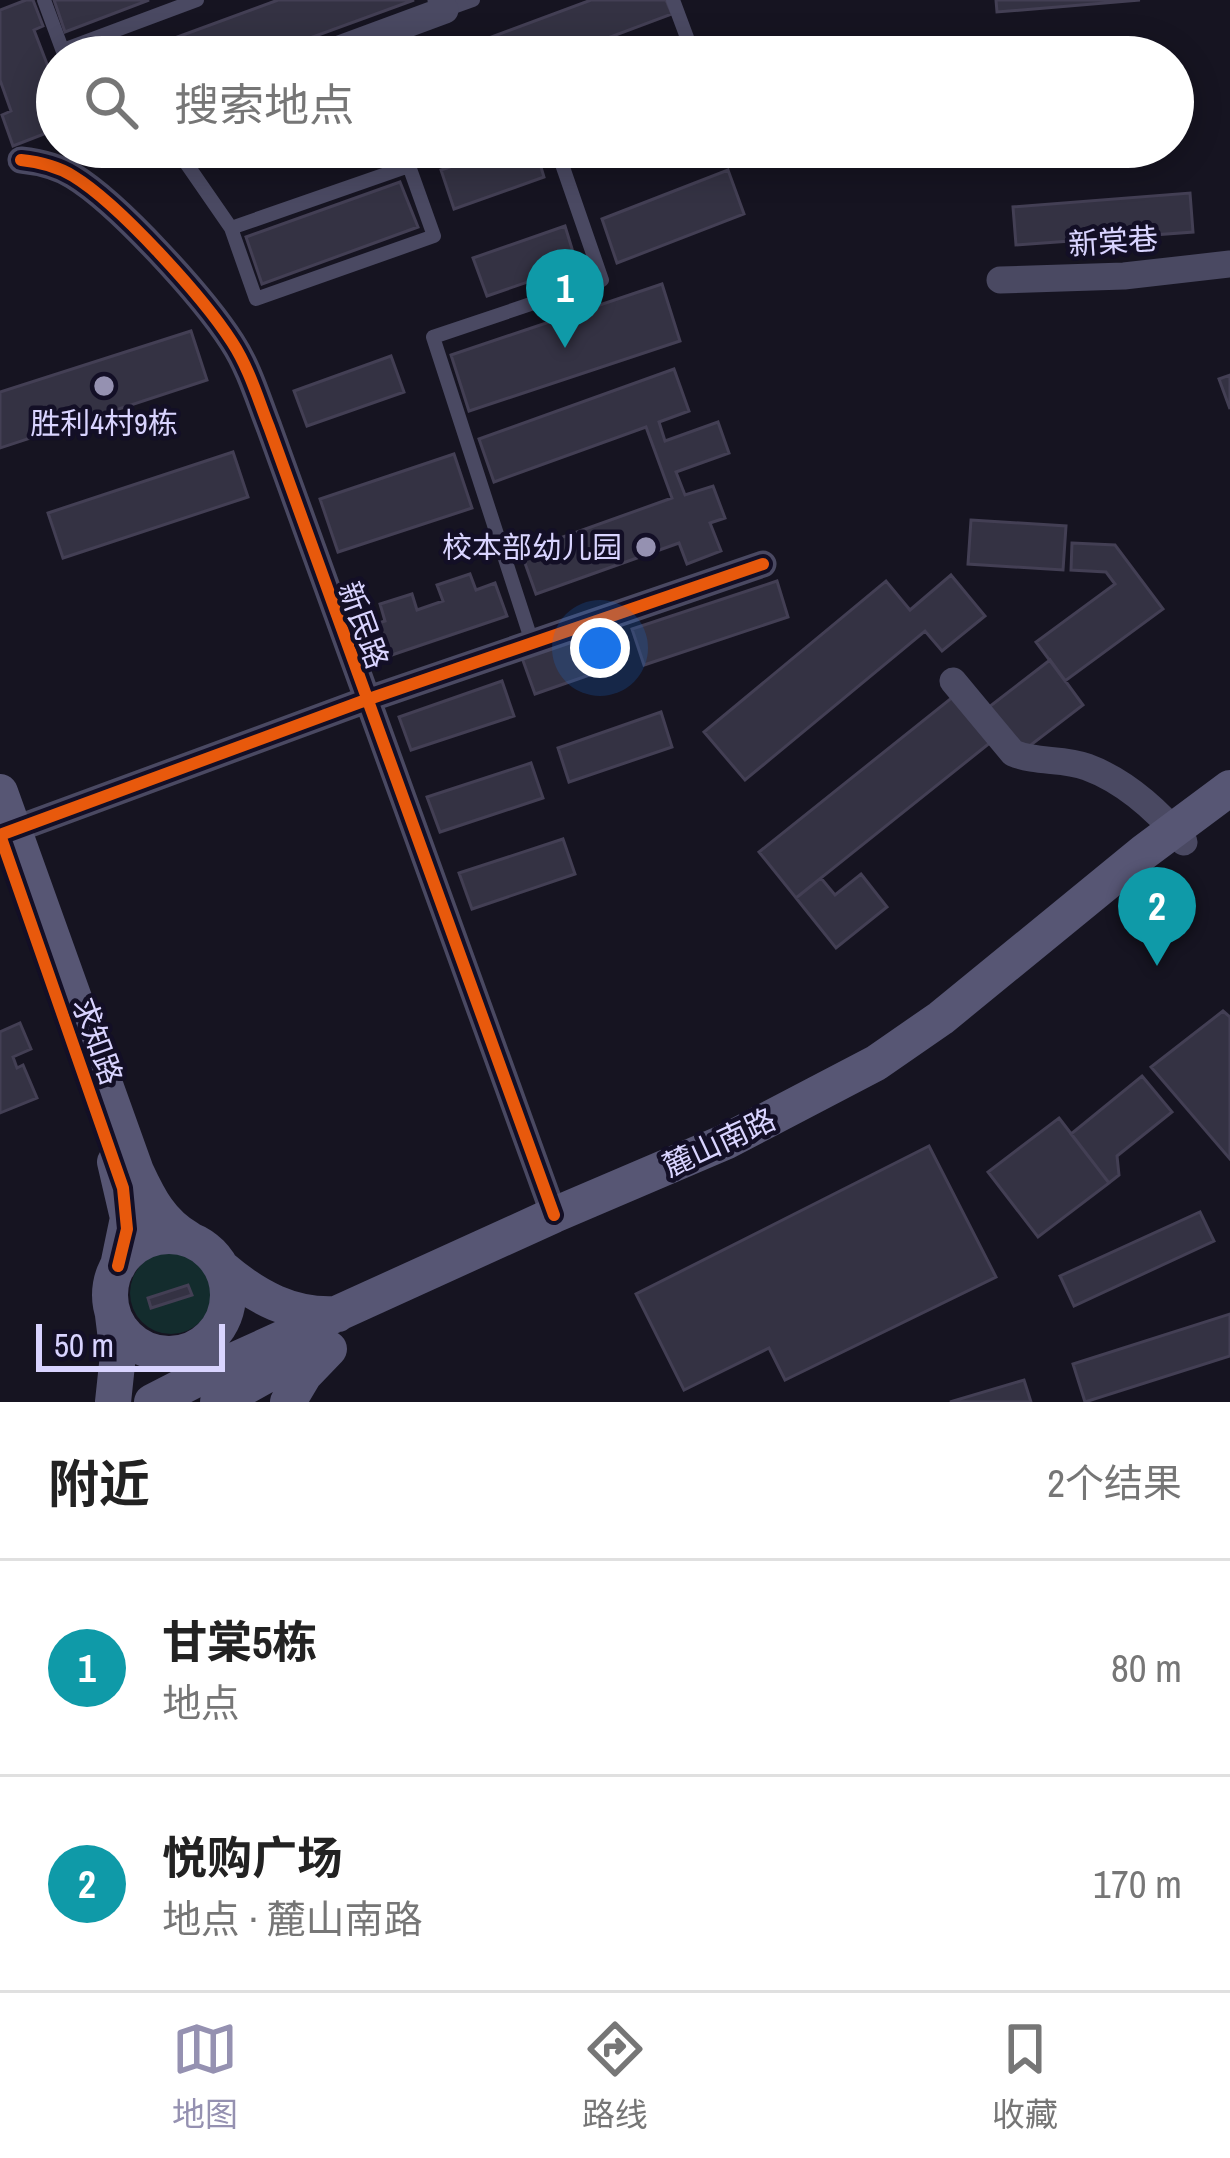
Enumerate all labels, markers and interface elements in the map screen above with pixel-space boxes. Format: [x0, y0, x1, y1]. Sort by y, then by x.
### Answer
search box [36, 36, 1194, 168]
icon: search [78, 69, 144, 135]
text: 搜索地点 [174, 74, 354, 135]
street label: 新棠巷 [1067, 218, 1159, 264]
pin: 1 [526, 249, 604, 348]
marker: 胜利4村9栋 [91, 373, 117, 399]
place label: 胜利4村9栋 [30, 403, 178, 443]
place label: 校本部幼儿园 [442, 527, 622, 567]
marker: 校本部幼儿园 [633, 534, 659, 560]
street label: 新民路 [330, 576, 398, 674]
your location [570, 618, 630, 678]
pin: 2 [1118, 867, 1196, 966]
street label: 求知路 [64, 992, 132, 1090]
street label: 麓山南路 [656, 1099, 782, 1185]
scale bar [36, 1318, 225, 1371]
text: 50 m [54, 1323, 114, 1367]
text: 附近 [48, 1449, 150, 1518]
text: 2个结果 [1047, 1457, 1182, 1509]
text: 甘棠5栋 [162, 1611, 318, 1672]
text: 1 [78, 1642, 96, 1694]
text: 80 m [1111, 1642, 1182, 1694]
text: 地点 [162, 1677, 240, 1729]
text: 悦购广场 [162, 1827, 342, 1888]
text: 2 [78, 1858, 96, 1910]
text: 170 m [1093, 1858, 1182, 1910]
text: 地点 · 麓山南路 [162, 1893, 423, 1945]
tab: 地图 [172, 2016, 238, 2136]
tab: 路线 [582, 2016, 648, 2136]
tab: 收藏 [992, 2016, 1058, 2136]

